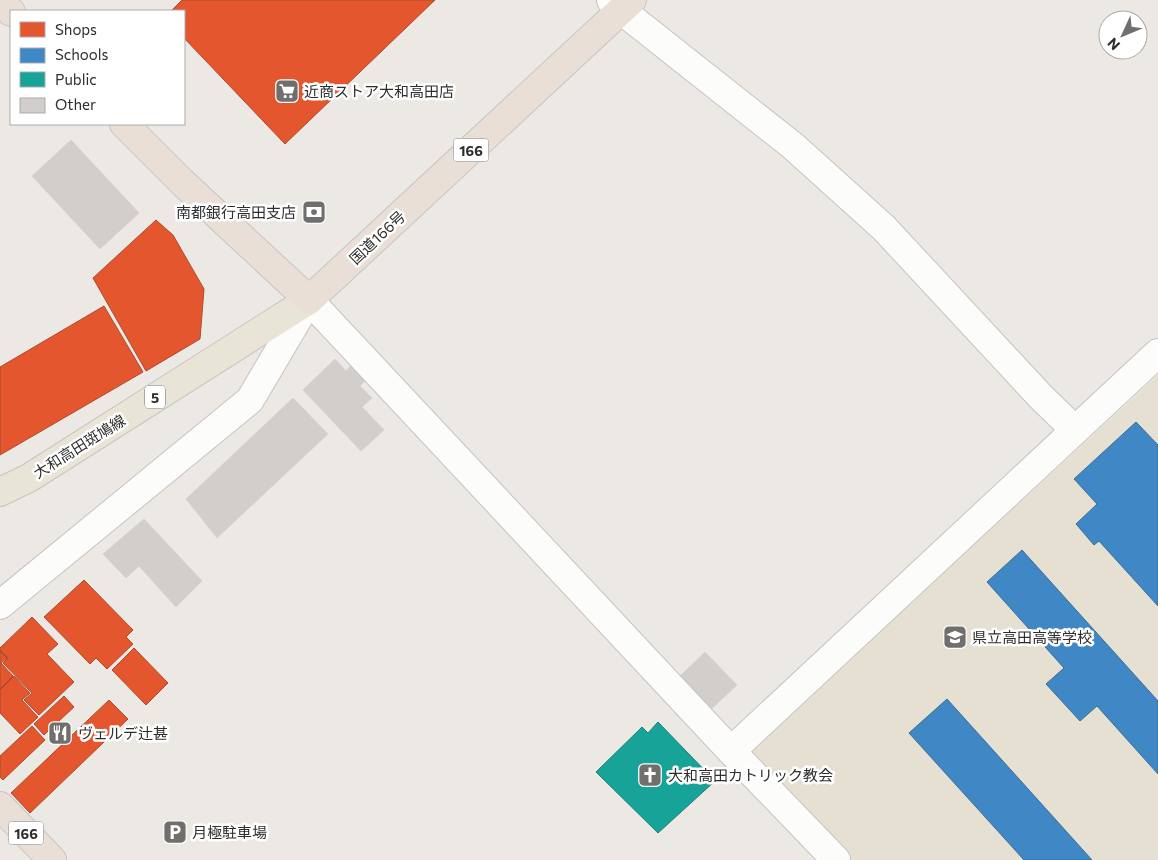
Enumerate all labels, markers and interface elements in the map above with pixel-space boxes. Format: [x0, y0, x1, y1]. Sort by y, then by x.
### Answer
legend [10, 10, 185, 125]
north arrow [1098, 10, 1148, 60]
text: Shops [55, 20, 97, 38]
text: N [1104, 35, 1123, 54]
text: Schools [55, 45, 109, 63]
text: Public [55, 70, 97, 88]
supermarket icon: 近商ストア大和高田店 [274, 78, 300, 104]
place label: 近商ストア大和高田店 [304, 82, 454, 100]
text: Other [55, 95, 96, 113]
road number: 166 [454, 138, 488, 162]
bank icon: 南都銀行高田支店 [301, 199, 327, 225]
place label: 南都銀行高田支店 [176, 203, 296, 221]
street label: 国道166号 [345, 207, 409, 267]
road number: 5 [145, 386, 165, 408]
street label: 大和高田斑鳩線 [30, 411, 128, 481]
school or university icon: 県立高田高等学校 [942, 624, 968, 650]
place label: 県立高田高等学校 [972, 628, 1092, 646]
restaurant icon: ヴェルデ辻甚 [47, 720, 73, 746]
place label: ヴェルデ辻甚 [78, 724, 168, 742]
church icon: 大和高田カトリック教会 [637, 762, 663, 788]
place label: 大和高田カトリック教会 [668, 766, 833, 784]
parking icon: 月極駐車場 [162, 819, 188, 845]
road number: 166 [8, 821, 44, 844]
place label: 月極駐車場 [192, 823, 267, 841]

